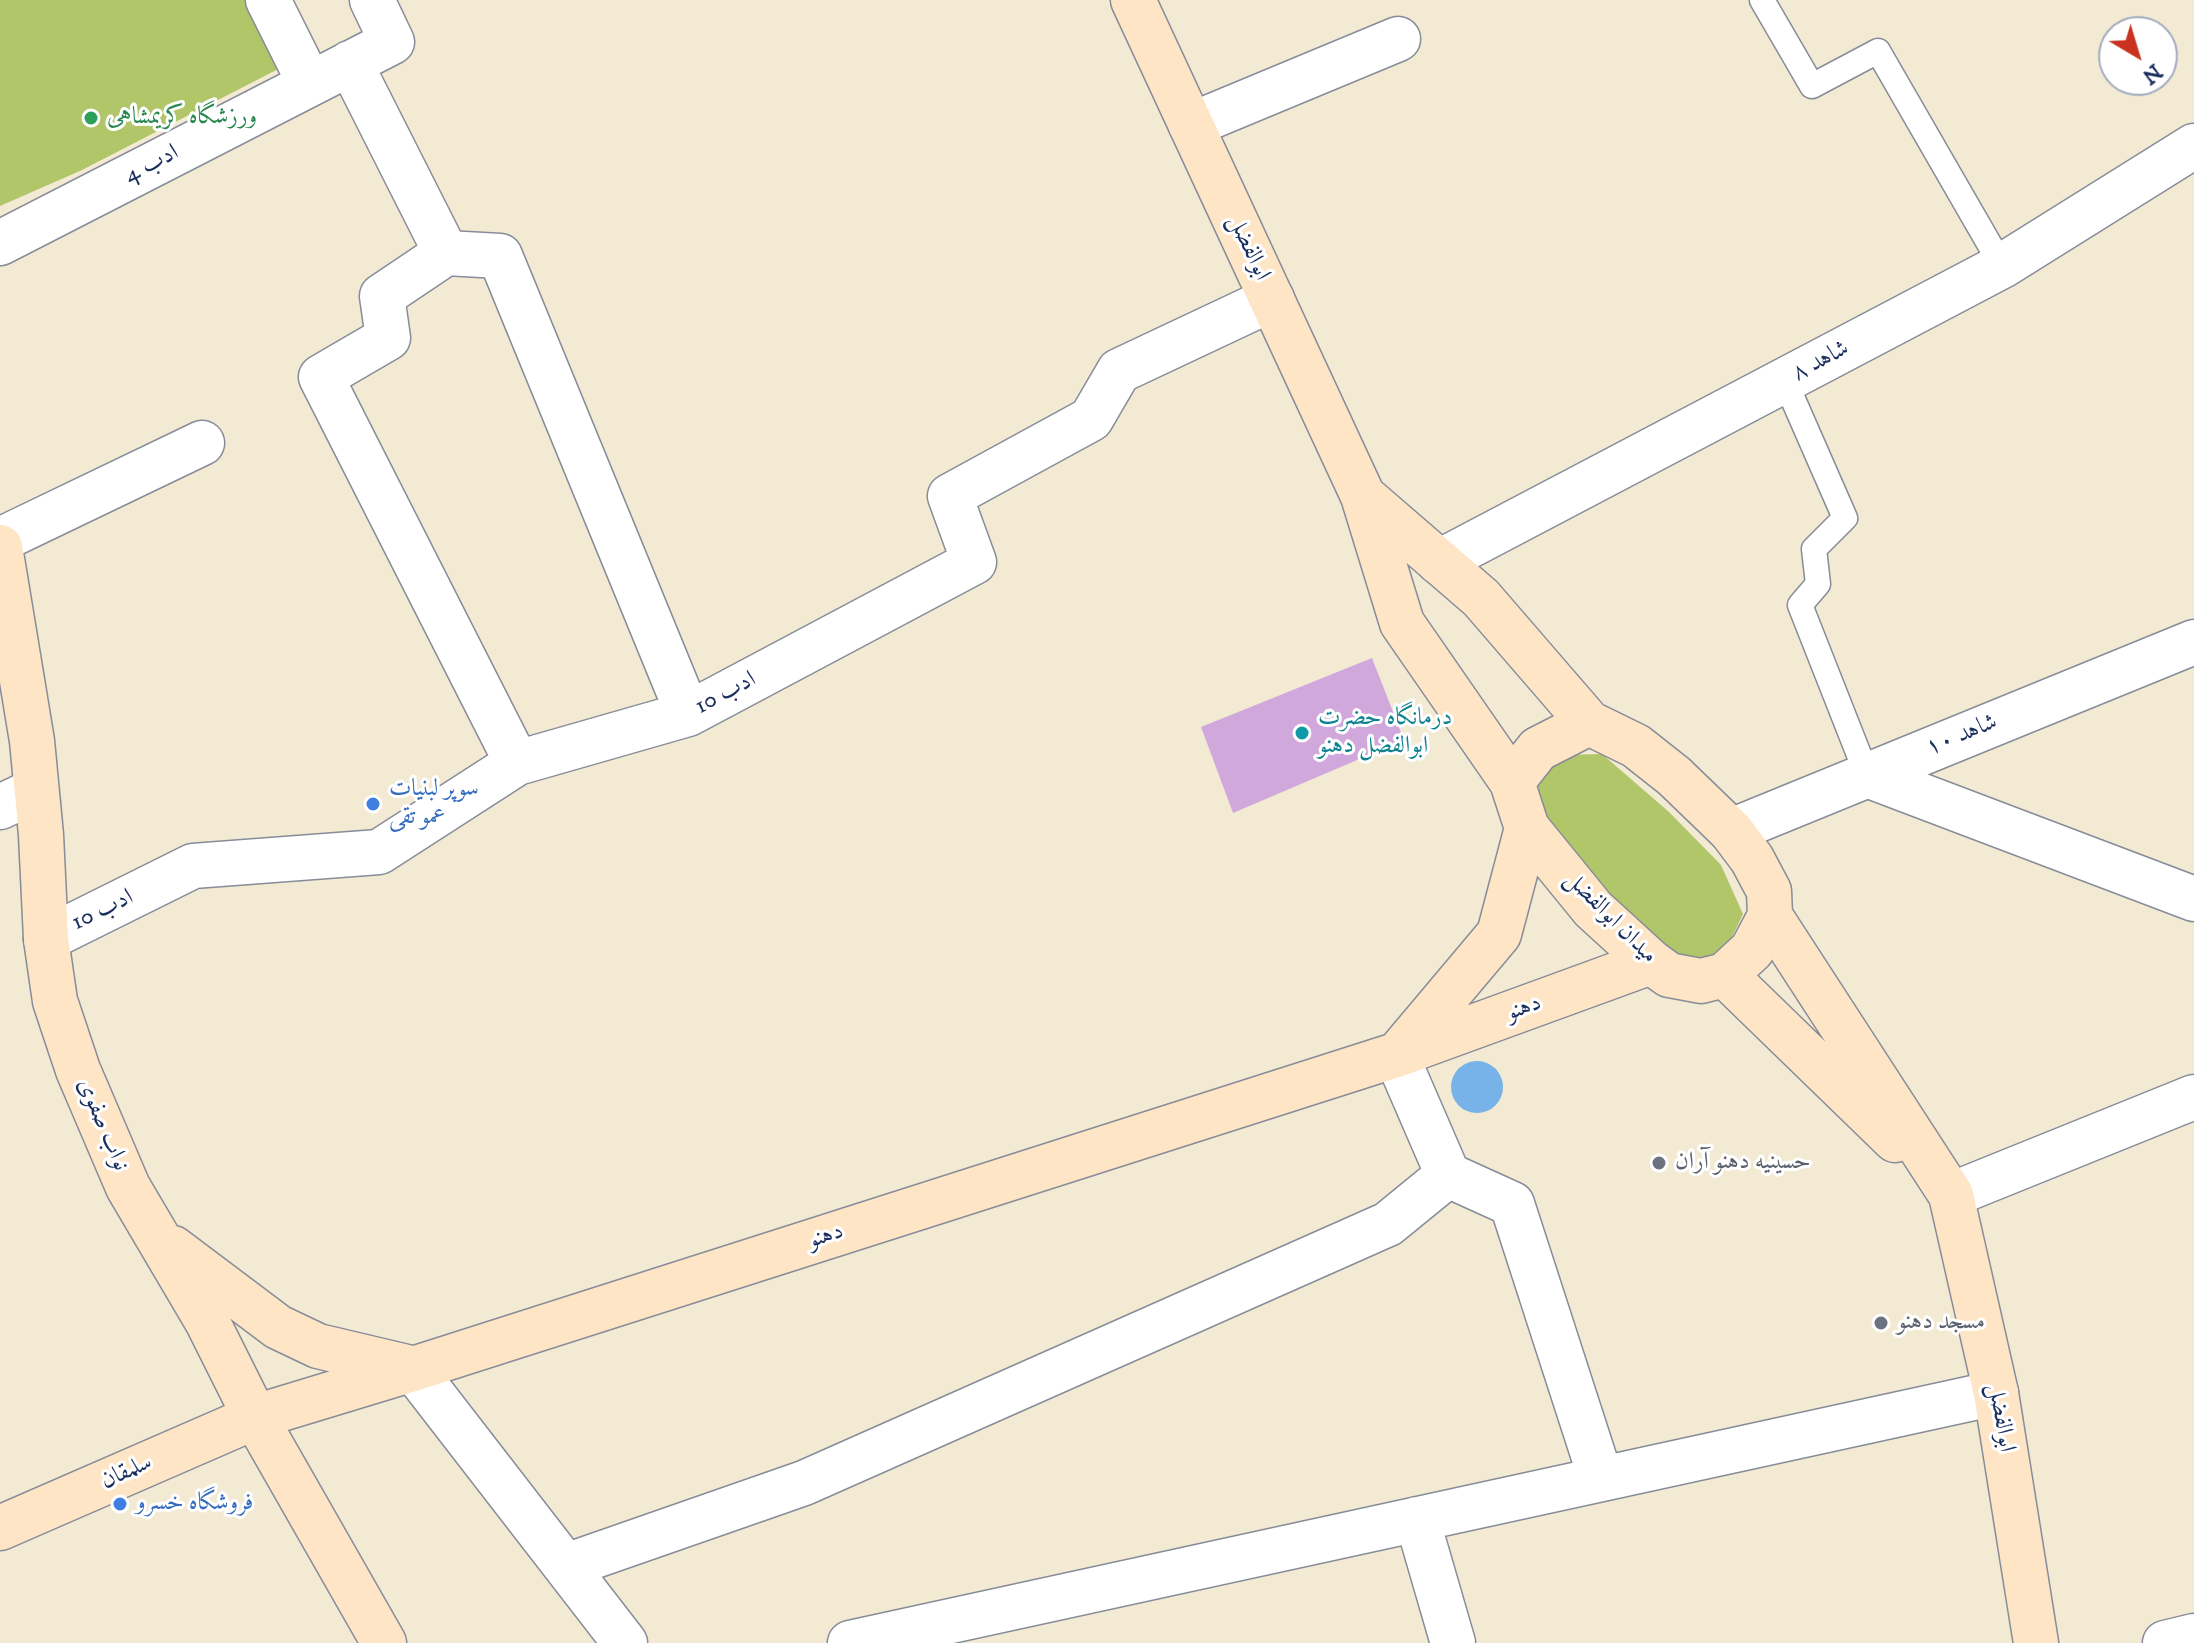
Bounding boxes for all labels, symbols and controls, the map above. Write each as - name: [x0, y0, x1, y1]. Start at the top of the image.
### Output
- north arrow: [2098, 16, 2178, 96]
- text: N: [2136, 58, 2167, 90]
- place label: ورزشگاه کریمشاهی: [107, 104, 257, 132]
- marker: ورزشگاه کریمشاهی: [82, 109, 100, 127]
- street label: ادب 4: [120, 139, 184, 191]
- street label: ابوالفضل: [1220, 211, 1276, 285]
- street label: شاهد ۸: [1788, 335, 1854, 389]
- street label: ادب 10: [691, 666, 761, 722]
- place label: درمانگاه حضرت ابوالفضل دهنو: [1318, 705, 1452, 761]
- street label: شاهد ۱۰: [1922, 709, 2002, 763]
- marker: درمانگاه حضرت ابوالفضل دهنو: [1293, 724, 1311, 742]
- place label: سوپر لبنیات عمو تقی: [389, 776, 479, 832]
- marker: سوپر لبنیات عمو تقی: [364, 795, 382, 813]
- street label: میدان ابوالفضل: [1557, 865, 1663, 971]
- street label: ادب 10: [67, 884, 139, 938]
- street label: دهنو: [1502, 989, 1546, 1029]
- street label: نواب صفوی: [70, 1074, 134, 1176]
- place label: حسینیه دهنو آران: [1675, 1149, 1811, 1177]
- marker: حسینیه دهنو آران: [1650, 1154, 1668, 1172]
- street label: دهنو: [805, 1218, 847, 1256]
- place label: مسجد دهنو: [1897, 1309, 1985, 1337]
- marker: مسجد دهنو: [1872, 1314, 1890, 1332]
- street label: ابوالفضل: [1980, 1381, 2020, 1455]
- street label: سلمقان: [97, 1449, 157, 1497]
- place label: فروشگاه خسرو: [136, 1490, 253, 1518]
- marker: فروشگاه خسرو: [111, 1495, 129, 1513]

